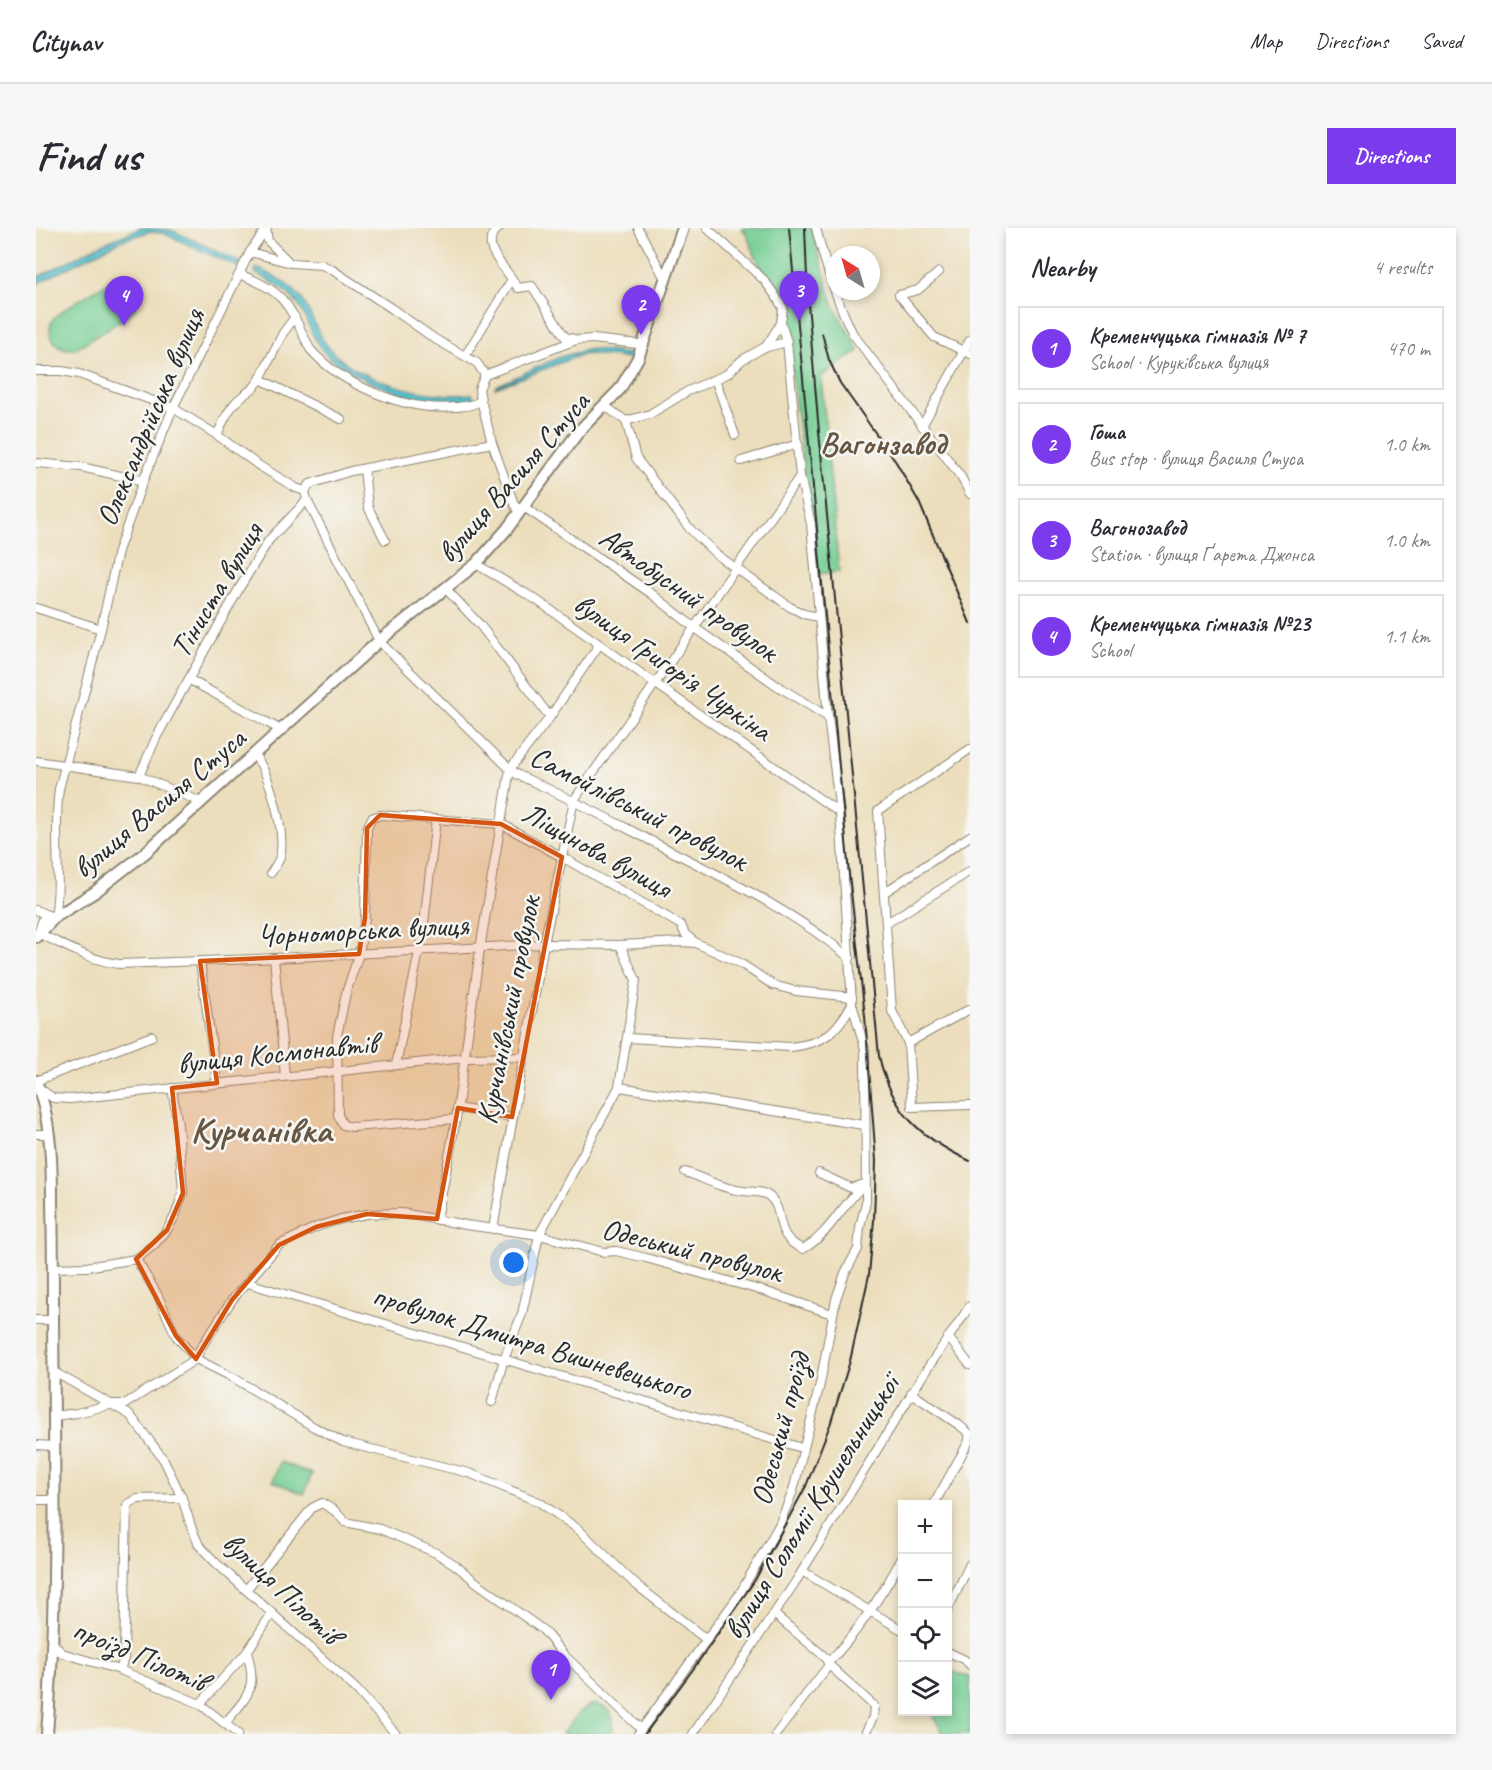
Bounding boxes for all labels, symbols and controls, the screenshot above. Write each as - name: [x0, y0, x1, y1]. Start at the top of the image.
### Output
- text: Citynav: [30, 24, 101, 59]
- text: Map: [1250, 28, 1282, 54]
- text: Directions: [1315, 28, 1388, 54]
- text: Saved: [1421, 28, 1462, 54]
- button: Directions: [1327, 128, 1456, 184]
- text: Find us: [36, 130, 141, 183]
- north arrow: [826, 246, 880, 300]
- text: Nearby: [1030, 251, 1095, 284]
- text: 4 results: [1373, 255, 1432, 280]
- pin: 3: [780, 272, 819, 321]
- pin: 4: [104, 276, 143, 326]
- pin: 2: [622, 285, 660, 335]
- street label: Олександрійська вулиця: [87, 302, 213, 531]
- text: Кременчуцька гімназія № 7: [1089, 322, 1306, 350]
- text: 1: [1047, 336, 1056, 361]
- text: 470 m: [1387, 336, 1430, 361]
- text: School · Куруківська вулиця: [1089, 350, 1268, 375]
- street label: вулиця Василя Стуса: [428, 382, 599, 570]
- text: Гоша: [1089, 418, 1125, 446]
- district label: Вагонзавод: [820, 423, 948, 464]
- text: 2: [1047, 432, 1056, 457]
- text: 1.0 km: [1384, 432, 1430, 457]
- text: Bus stop · вулиця Василя Стуса: [1089, 446, 1303, 471]
- street label: Тіниста вулиця: [161, 514, 272, 664]
- text: Вагонозавод: [1089, 514, 1186, 542]
- street label: Автобусний провулок: [592, 518, 788, 671]
- text: 3: [1047, 528, 1056, 553]
- text: 1.0 km: [1384, 528, 1430, 553]
- text: Station · вулиця Ґарета Джонса: [1089, 542, 1314, 567]
- street label: вулиця Григорія Чуркіна: [567, 585, 781, 751]
- text: Кременчуцька гімназія №23: [1089, 610, 1310, 638]
- text: 4: [1047, 624, 1056, 649]
- text: 1.1 km: [1384, 624, 1430, 649]
- text: School: [1089, 638, 1132, 663]
- street label: вулиця Василя Стуса: [65, 718, 255, 886]
- street label: Самойлівський провулок: [524, 737, 756, 880]
- street label: Ліщинова вулиця: [516, 793, 681, 908]
- street label: Курчанівський провулок: [467, 891, 549, 1127]
- street label: Чорноморська вулиця: [256, 905, 471, 955]
- street label: вулиця Космонавтів: [175, 1023, 386, 1082]
- district label: Курчанівка: [191, 1107, 334, 1153]
- street label: Одеський провулок: [598, 1209, 788, 1291]
- your location: [499, 1248, 528, 1277]
- street label: провулок Дмитра Вишневецького: [368, 1275, 697, 1409]
- street label: Одеський проїзд: [741, 1346, 819, 1509]
- street label: вулиця Соломії Крушельницької: [714, 1363, 911, 1646]
- map controls: [898, 1500, 952, 1716]
- button: +: [898, 1500, 952, 1554]
- street label: вулиця Пілотів: [215, 1523, 354, 1657]
- button: −: [898, 1554, 952, 1608]
- button: locate: [898, 1608, 952, 1662]
- street label: проїзд Пілотів: [67, 1610, 219, 1703]
- pin: 1: [532, 1650, 570, 1700]
- button: layers: [898, 1662, 952, 1716]

